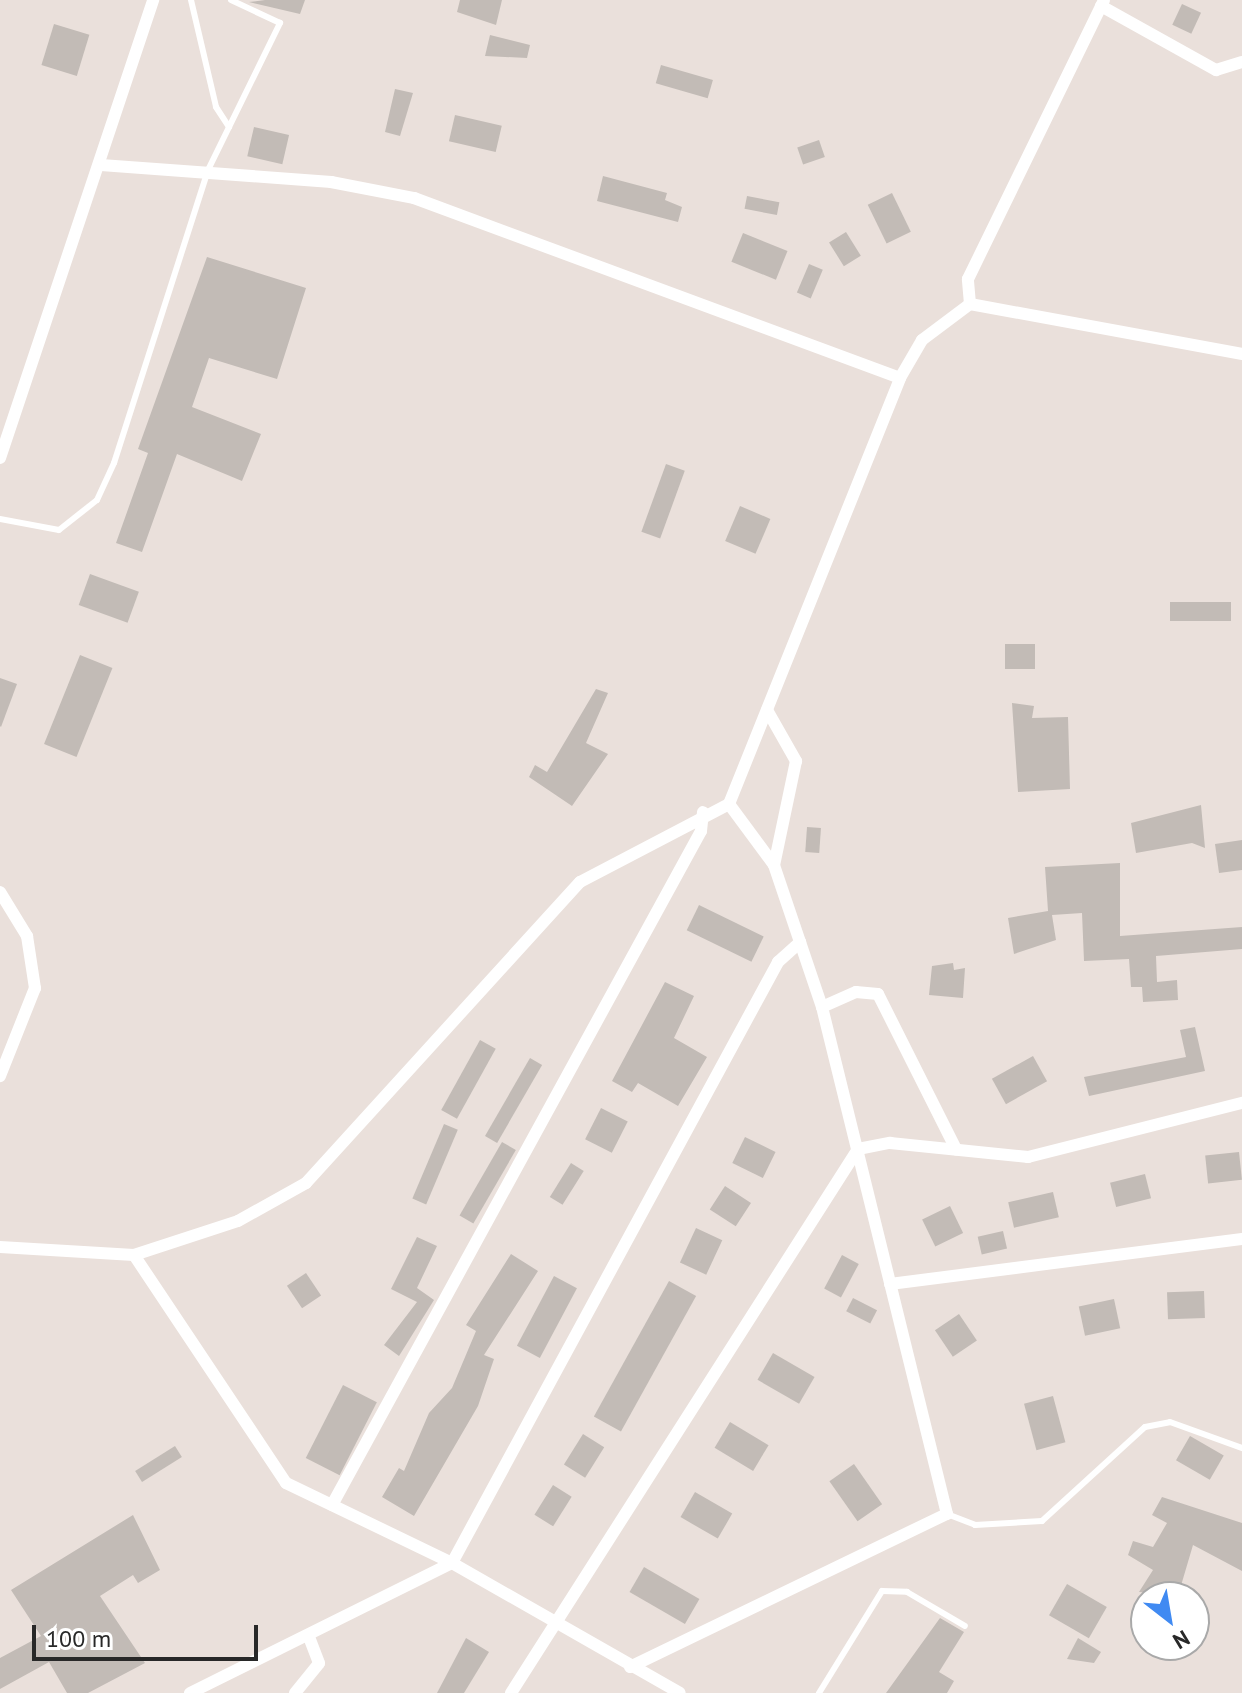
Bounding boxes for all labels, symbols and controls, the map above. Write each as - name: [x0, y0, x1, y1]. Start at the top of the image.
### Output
- north arrow: [1130, 1581, 1210, 1661]
- scale bar: [36, 1609, 262, 1659]
- text: 100 m: [46, 1623, 111, 1654]
- text: N: [1168, 1624, 1195, 1656]

